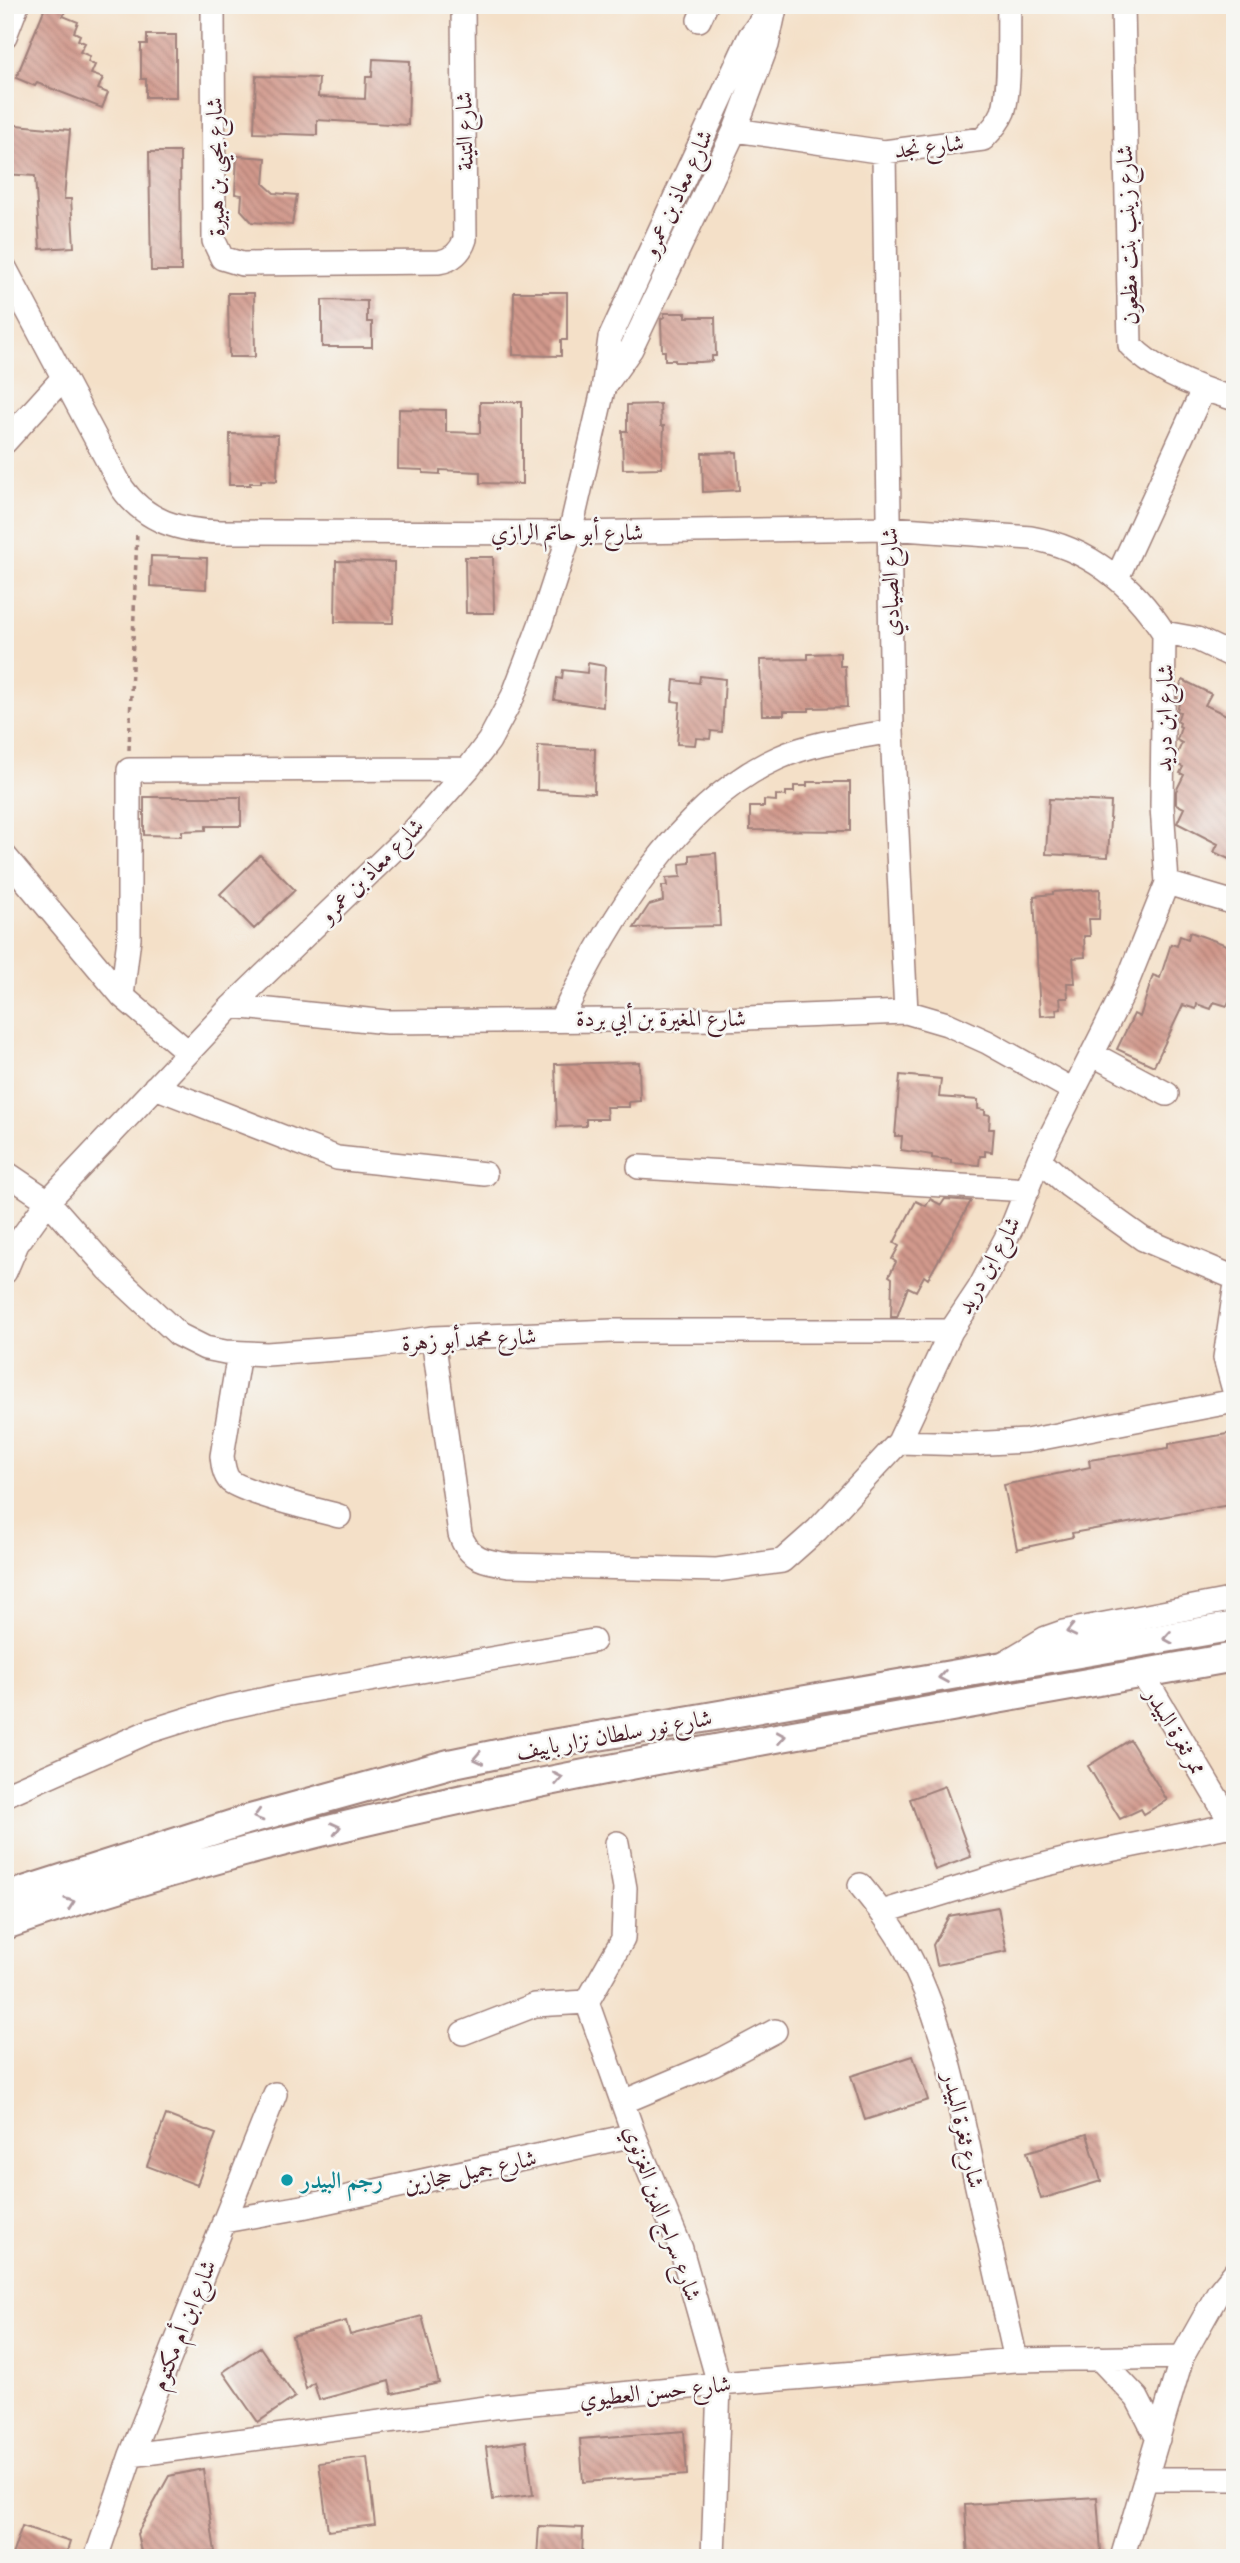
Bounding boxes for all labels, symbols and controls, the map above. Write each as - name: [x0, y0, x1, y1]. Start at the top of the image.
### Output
- street label: شارع التينة: [448, 91, 485, 171]
- street label: شارع يحيى بن هبيرة: [199, 97, 236, 237]
- street label: شارع معاذ بن عمرو: [634, 124, 724, 265]
- street label: شارع نجد: [892, 127, 966, 170]
- street label: شارع زينب بنت مظعون: [1109, 144, 1150, 326]
- street label: شارع أبو حاتم الرازي: [491, 516, 643, 552]
- street label: شارع الصيادي: [874, 527, 911, 637]
- street label: شارع ابن دريد: [1148, 664, 1185, 772]
- street label: شارع معاذ بن عمرو: [310, 811, 434, 934]
- street label: شارع المغيرة بن أبي بردة: [576, 1002, 746, 1038]
- street label: شارع ابن دريد: [949, 1211, 1032, 1322]
- street label: شارع محمد أبو زهرة: [401, 1319, 537, 1363]
- one-way arrow: [1066, 1622, 1078, 1637]
- one-way arrow: [1162, 1629, 1174, 1644]
- one-way arrow: [938, 1669, 949, 1684]
- street label: ممر ثغرة البيدر: [1137, 1680, 1214, 1780]
- street label: شارع نور سلطان نزار باييف: [514, 1702, 715, 1771]
- one-way arrow: [775, 1730, 787, 1745]
- one-way arrow: [472, 1750, 484, 1765]
- one-way arrow: [552, 1771, 564, 1786]
- one-way arrow: [252, 1808, 264, 1823]
- one-way arrow: [330, 1822, 342, 1836]
- one-way arrow: [63, 1897, 75, 1911]
- street label: شارع ثغرة البيدر: [931, 2067, 992, 2192]
- street label: شارع سراج الدين الغزنوي: [612, 2121, 709, 2307]
- street label: شارع جميل حجازين: [401, 2142, 540, 2205]
- place label: رجم البيدر: [298, 2165, 383, 2201]
- marker: رجم البيدر: [279, 2172, 295, 2188]
- street label: شارع ابن أم مكتوم: [142, 2255, 227, 2397]
- street label: شارع حسن العطيوي: [578, 2368, 733, 2419]

